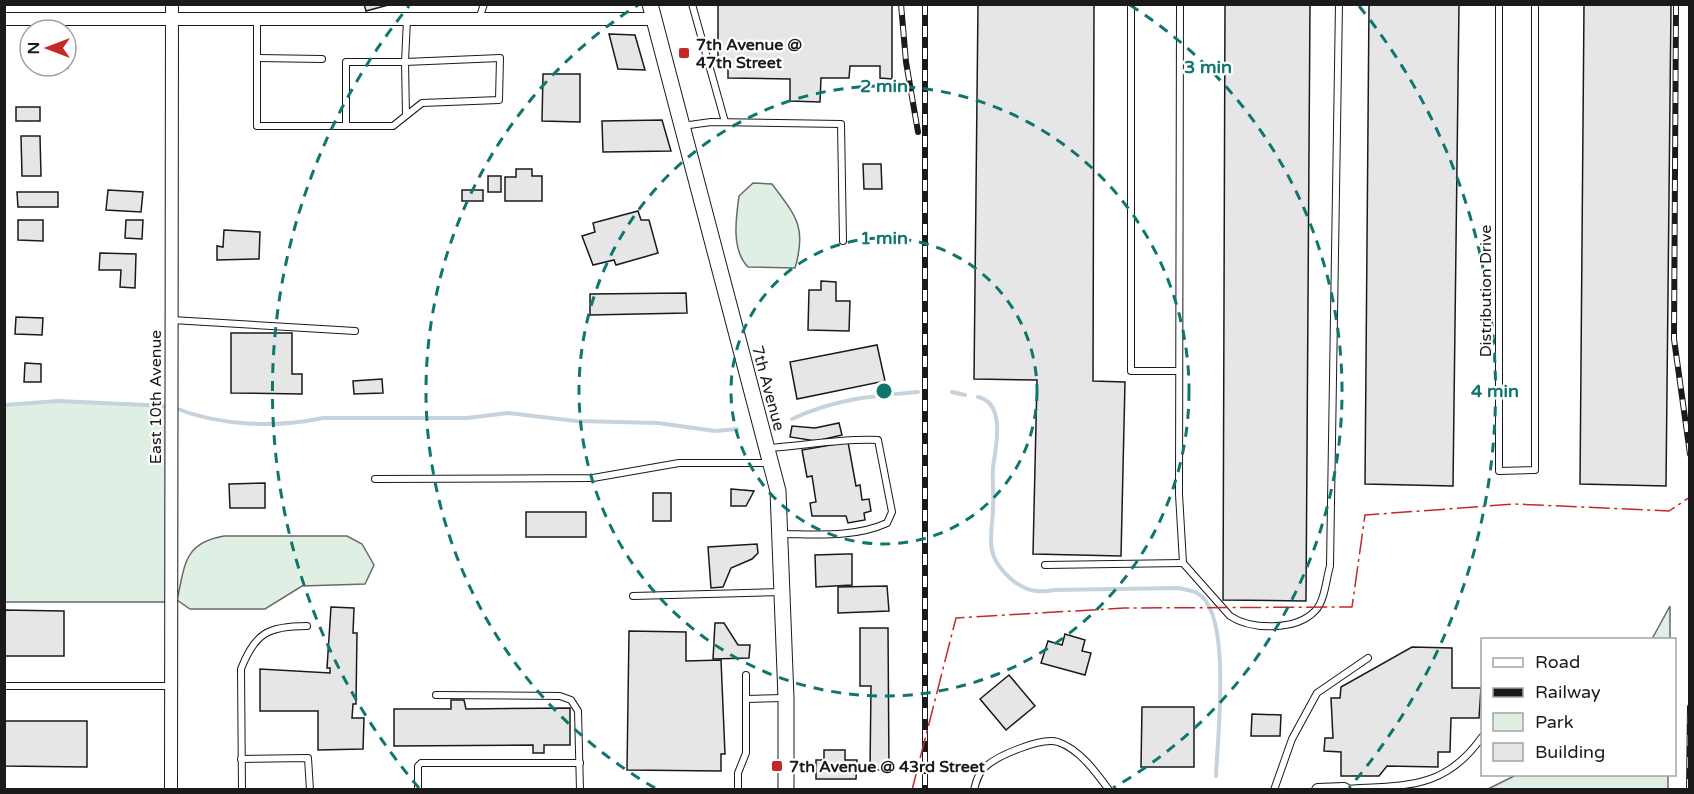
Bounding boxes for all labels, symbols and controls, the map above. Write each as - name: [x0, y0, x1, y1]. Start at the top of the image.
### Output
- north arrow: [18, 18, 78, 78]
- place label: 7th Avenue @ 47th Street: [696, 35, 802, 73]
- text: N: [24, 42, 44, 54]
- marker: 7th Avenue @ 47th Street: [677, 46, 691, 60]
- text: 3 min: [1184, 56, 1232, 78]
- text: 2 min: [860, 75, 908, 97]
- street label: Distribution Drive: [1476, 225, 1496, 357]
- text: 1 min: [860, 227, 908, 249]
- street label: East 10th Avenue: [146, 330, 166, 464]
- street label: 7th Avenue: [747, 343, 789, 433]
- text: 4 min: [1471, 380, 1519, 402]
- centre of rings: [874, 381, 894, 401]
- legend: [1481, 638, 1676, 776]
- text: Road: [1535, 651, 1580, 673]
- text: Railway: [1535, 681, 1601, 703]
- text: Park: [1535, 711, 1574, 733]
- text: Building: [1535, 741, 1605, 763]
- place label: 7th Avenue @ 43rd Street: [789, 757, 986, 777]
- marker: 7th Avenue @ 43rd Street: [770, 759, 784, 773]

